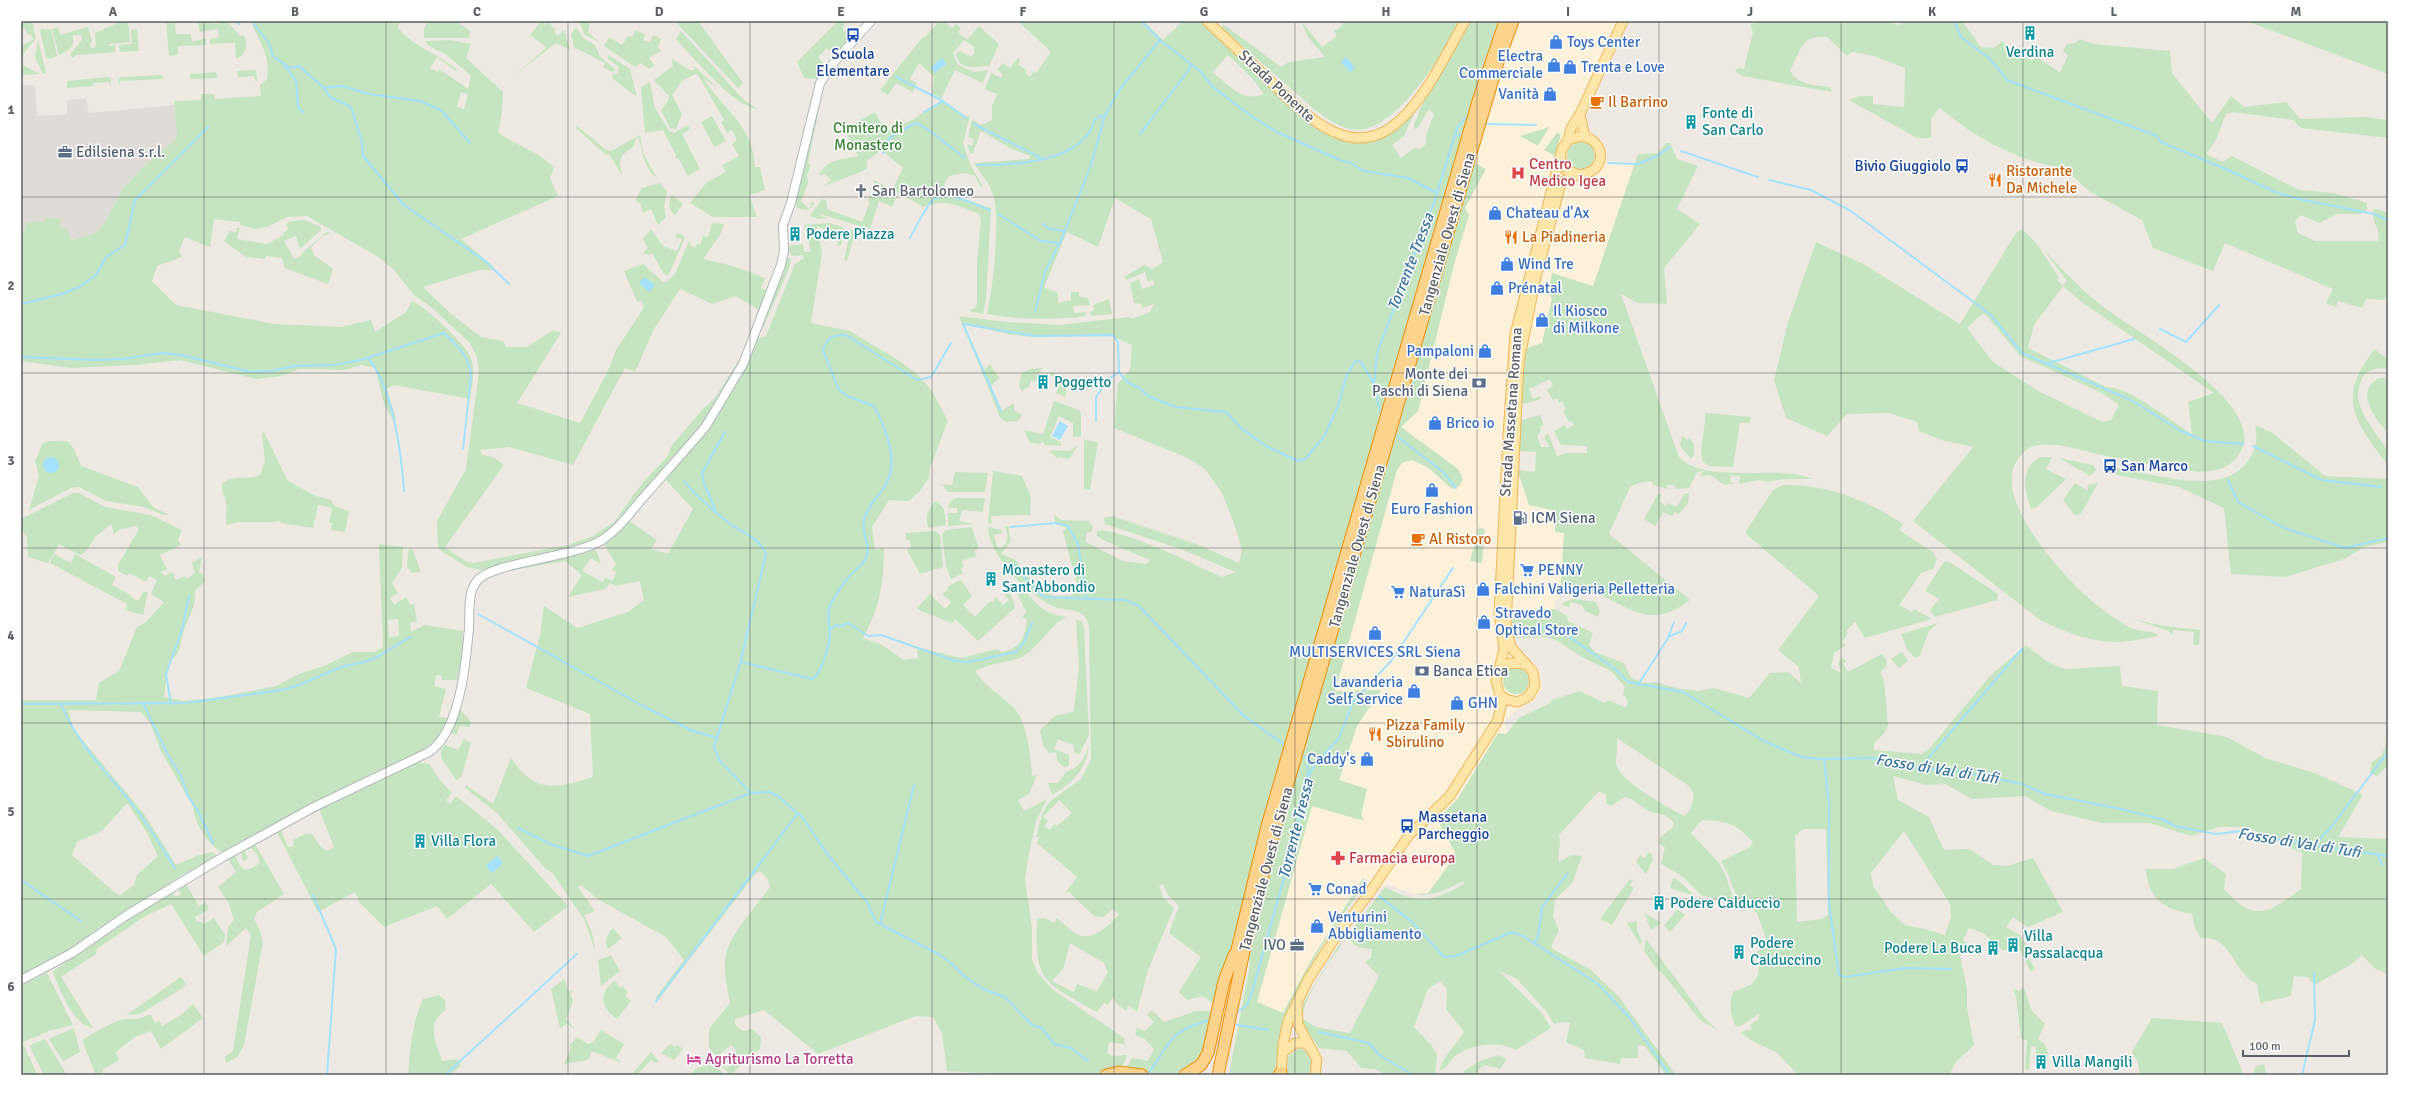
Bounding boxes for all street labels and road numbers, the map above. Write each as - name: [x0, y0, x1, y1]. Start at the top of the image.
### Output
- street label: Strada Ponente: [1235, 46, 1319, 126]
- street label: Tangenziale Ovest di Siena: [1415, 150, 1479, 318]
- street label: Strada Massetana Romana: [1496, 327, 1526, 497]
- street label: Tangenziale Ovest di Siena: [1325, 462, 1389, 630]
- street label: Tangenziale Ovest di Siena: [1235, 785, 1297, 953]

